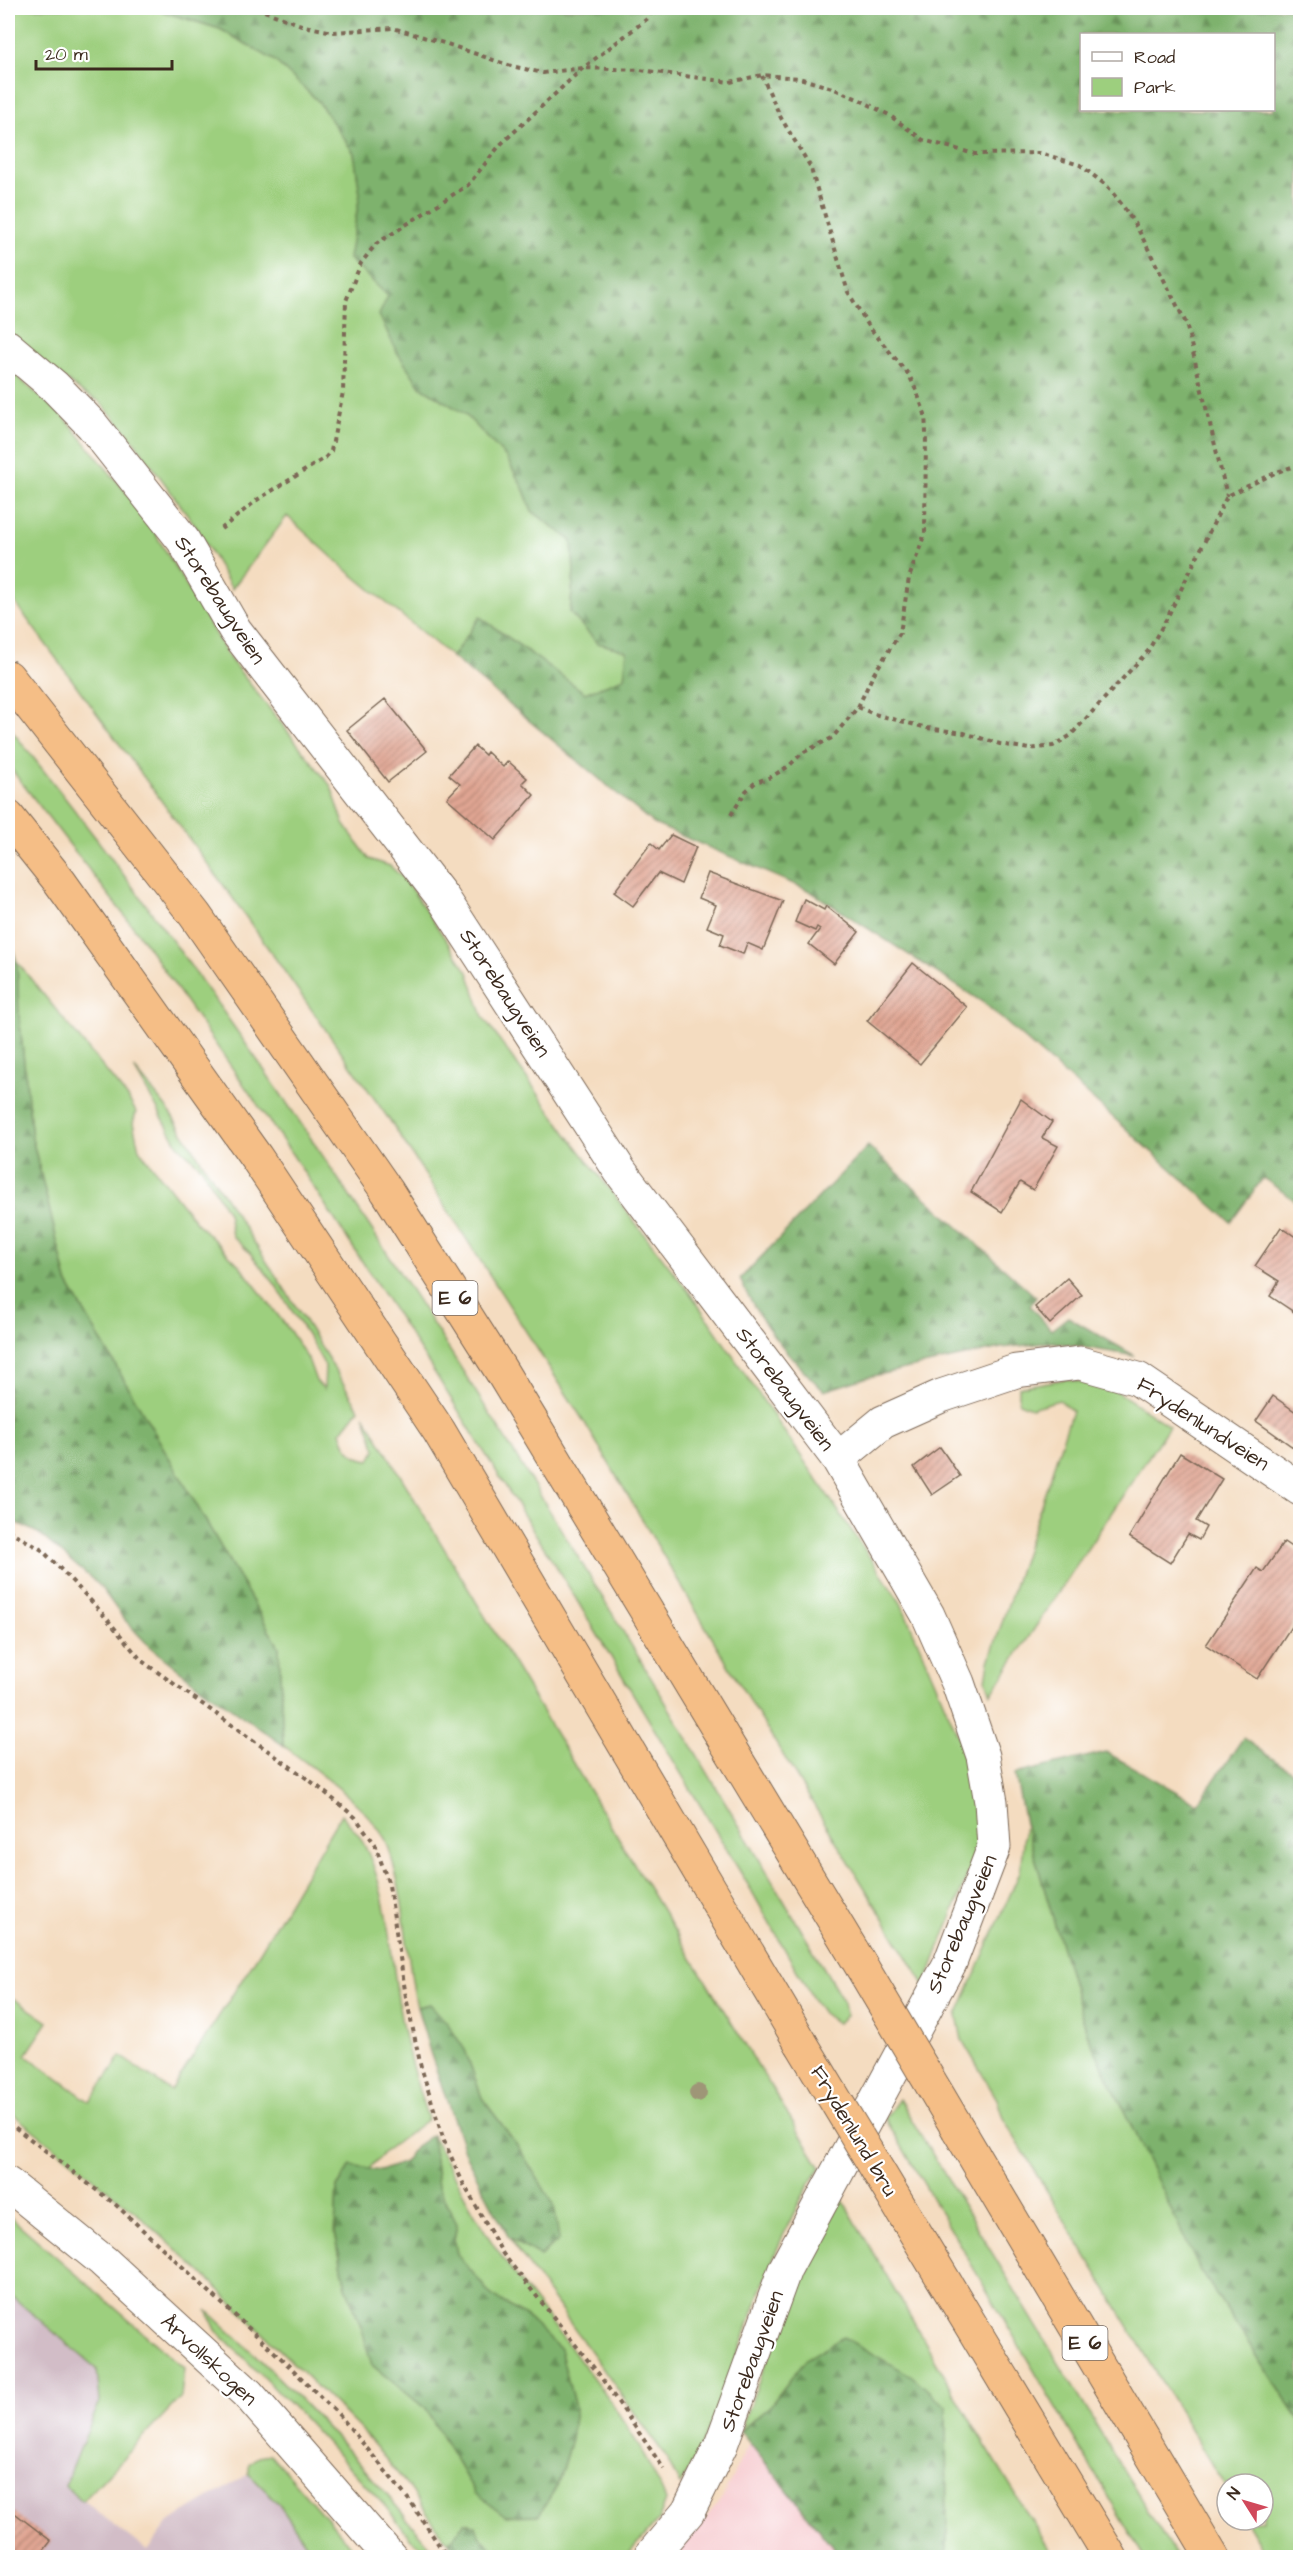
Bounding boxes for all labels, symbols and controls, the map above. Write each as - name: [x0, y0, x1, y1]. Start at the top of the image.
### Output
- scale bar: [36, 33, 172, 71]
- legend: [1080, 33, 1275, 111]
- text: 20 m: [45, 42, 88, 67]
- text: Road: [1134, 45, 1175, 70]
- text: Park: [1134, 75, 1176, 100]
- street label: Storebaugveien: [166, 530, 272, 671]
- street label: Storebaugveien: [451, 923, 557, 1064]
- road number: E 6: [432, 1281, 478, 1315]
- street label: Storebaugveien: [727, 1321, 841, 1458]
- street label: Frydenlundveien: [1130, 1370, 1275, 1479]
- street label: Storebaugveien: [920, 1850, 1006, 1999]
- street label: Frydenlund bru: [802, 2060, 905, 2203]
- street label: Storebaugveien: [713, 2286, 793, 2436]
- street label: Årvollskogen: [153, 2308, 264, 2414]
- road number: E 6: [1062, 2326, 1108, 2360]
- north arrow: [1215, 2472, 1275, 2532]
- text: N: [1222, 2483, 1246, 2504]

